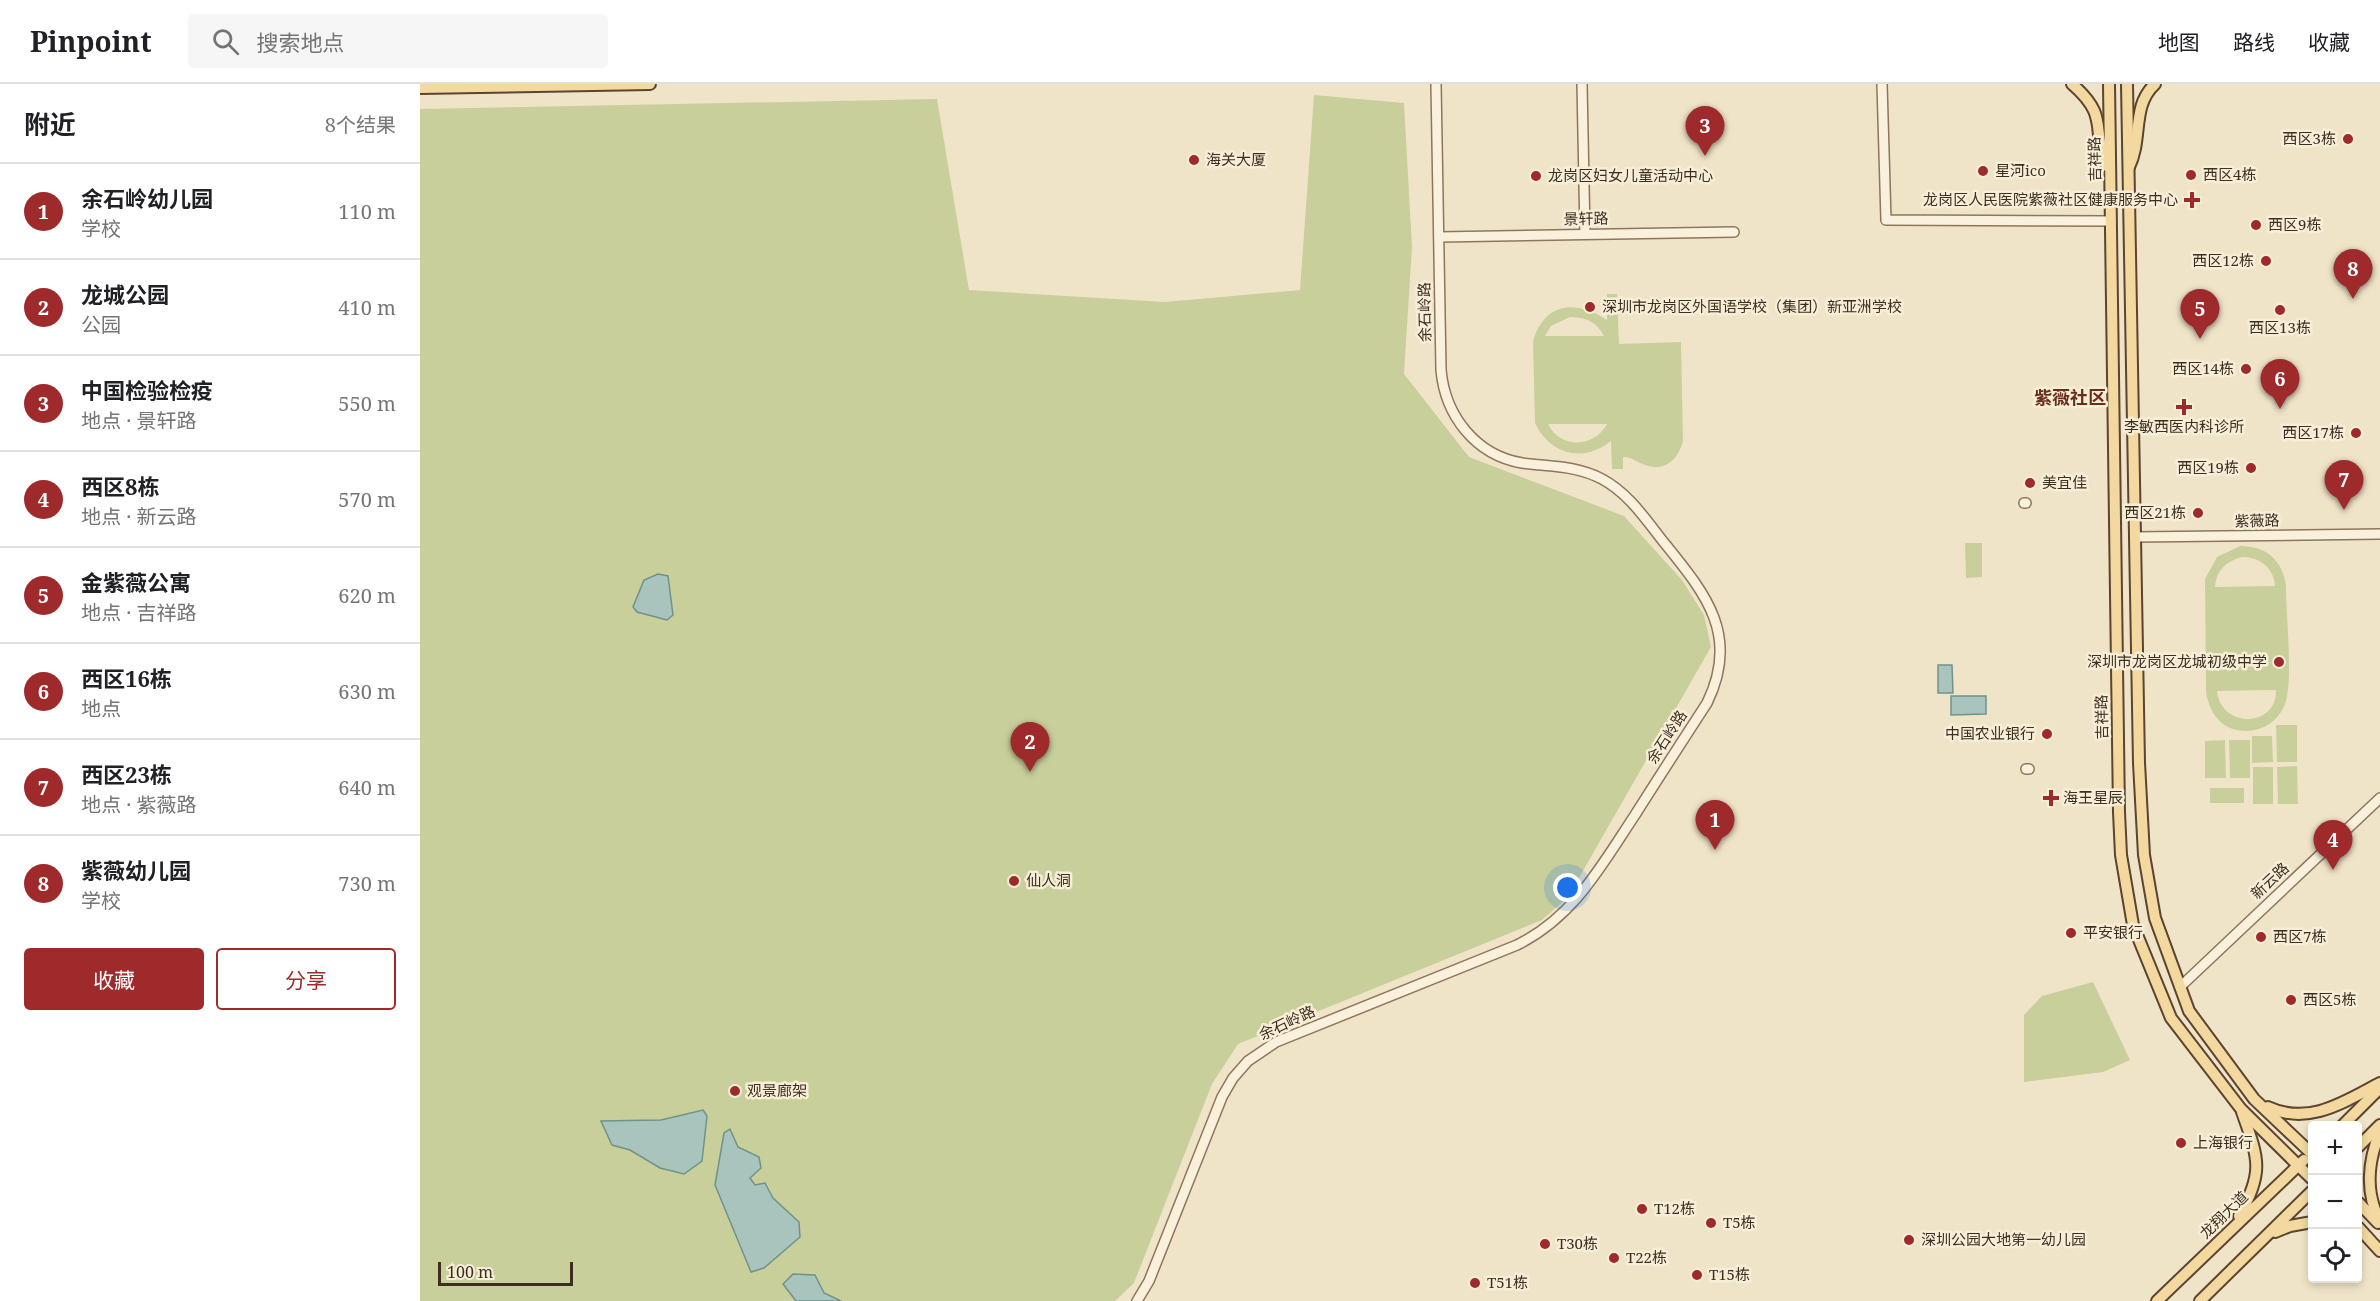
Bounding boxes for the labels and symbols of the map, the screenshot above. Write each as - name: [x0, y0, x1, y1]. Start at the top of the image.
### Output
- pin: 3: [1686, 106, 1724, 156]
- place label: 西区3栋: [2283, 128, 2336, 148]
- marker: 西区3栋: [2341, 132, 2355, 146]
- street label: 吉祥路: [2084, 136, 2104, 182]
- place label: 海关大厦: [1206, 149, 1266, 169]
- marker: 海关大厦: [1187, 153, 1201, 167]
- place label: 星河ico: [1995, 160, 2046, 180]
- marker: 星河ico: [1976, 164, 1990, 178]
- place label: 西区4栋: [2203, 164, 2256, 184]
- place label: 龙岗区妇女儿童活动中心: [1548, 165, 1713, 185]
- marker: 西区4栋: [2184, 168, 2198, 182]
- marker: 龙岗区妇女儿童活动中心: [1529, 169, 1543, 183]
- place label: 龙岗区人民医院紫薇社区健康服务中心: [1923, 189, 2178, 209]
- marker: 龙岗区人民医院紫薇社区健康服务中心: [2183, 191, 2201, 209]
- street label: 景轩路: [1563, 208, 1609, 228]
- place label: 西区9栋: [2268, 214, 2321, 234]
- marker: 西区9栋: [2249, 218, 2263, 232]
- place label: 西区12栋: [2192, 250, 2254, 270]
- pin: 8: [2334, 250, 2372, 299]
- marker: 西区12栋: [2259, 254, 2273, 268]
- street label: 余石岭路: [1413, 282, 1435, 342]
- pin: 5: [2180, 290, 2220, 339]
- place label: 深圳市龙岗区外国语学校（集团）新亚洲学校: [1602, 296, 1902, 316]
- marker: 深圳市龙岗区外国语学校（集团）新亚洲学校: [1583, 300, 1597, 314]
- marker: 西区13栋: [2273, 303, 2287, 317]
- place label: 西区13栋: [2249, 317, 2311, 337]
- place label: 西区14栋: [2172, 358, 2234, 378]
- pin: 6: [2260, 360, 2300, 409]
- marker: 西区14栋: [2239, 362, 2253, 376]
- district label: 紫薇社区: [2034, 385, 2106, 409]
- marker: 李敏西医内科诊所: [2175, 398, 2193, 416]
- place label: 李敏西医内科诊所: [2124, 416, 2244, 436]
- place label: 西区17栋: [2282, 422, 2344, 442]
- marker: 西区17栋: [2349, 426, 2363, 440]
- place label: 西区19栋: [2177, 457, 2239, 477]
- pin: 7: [2324, 460, 2364, 510]
- marker: 西区19栋: [2244, 461, 2258, 475]
- place label: 美宜佳: [2042, 472, 2087, 492]
- marker: 美宜佳: [2023, 476, 2037, 490]
- place label: 西区21栋: [2124, 502, 2186, 522]
- marker: 西区21栋: [2191, 506, 2205, 520]
- street label: 紫薇路: [2234, 510, 2280, 530]
- place label: 深圳市龙岗区龙城初级中学: [2087, 651, 2267, 671]
- marker: 深圳市龙岗区龙城初级中学: [2272, 655, 2286, 669]
- street label: 吉祥路: [2091, 694, 2111, 740]
- street label: 余石岭路: [1641, 706, 1691, 767]
- pin: 2: [1010, 722, 1050, 772]
- place label: 中国农业银行: [1945, 723, 2035, 743]
- marker: 中国农业银行: [2040, 727, 2054, 741]
- place label: 海王星辰: [2063, 787, 2123, 807]
- marker: 海王星辰: [2044, 791, 2058, 805]
- pin: 1: [1696, 800, 1734, 850]
- pin: 4: [2314, 820, 2352, 870]
- street label: 新云路: [2246, 858, 2293, 903]
- place label: 仙人洞: [1026, 870, 1071, 890]
- your location: [1553, 873, 1582, 902]
- marker: 仙人洞: [1007, 874, 1021, 888]
- place label: 平安银行: [2083, 922, 2143, 942]
- marker: 平安银行: [2064, 926, 2078, 940]
- place label: 西区7栋: [2273, 926, 2326, 946]
- marker: 西区7栋: [2254, 930, 2268, 944]
- place label: 西区5栋: [2303, 989, 2356, 1009]
- marker: 西区5栋: [2284, 993, 2298, 1007]
- street label: 余石岭路: [1255, 1000, 1318, 1044]
- place label: 观景廊架: [747, 1080, 807, 1100]
- marker: 观景廊架: [728, 1084, 742, 1098]
- place label: 上海银行: [2193, 1132, 2253, 1152]
- marker: 上海银行: [2174, 1136, 2188, 1150]
- street label: 龙翔大道: [2195, 1186, 2252, 1242]
- place label: T12栋: [1654, 1198, 1695, 1218]
- marker: T12栋: [1635, 1202, 1649, 1216]
- place label: T5栋: [1723, 1212, 1756, 1232]
- marker: T5栋: [1704, 1216, 1718, 1230]
- place label: 深圳公园大地第一幼儿园: [1921, 1229, 2086, 1249]
- place label: T30栋: [1557, 1233, 1598, 1253]
- marker: 深圳公园大地第一幼儿园: [1902, 1233, 1916, 1247]
- marker: T30栋: [1538, 1237, 1552, 1251]
- place label: T22栋: [1626, 1247, 1667, 1267]
- marker: T22栋: [1607, 1251, 1621, 1265]
- scale bar: [438, 1259, 573, 1286]
- place label: T15栋: [1709, 1264, 1750, 1284]
- marker: T15栋: [1690, 1268, 1704, 1282]
- place label: T51栋: [1487, 1272, 1528, 1292]
- marker: T51栋: [1468, 1276, 1482, 1290]

